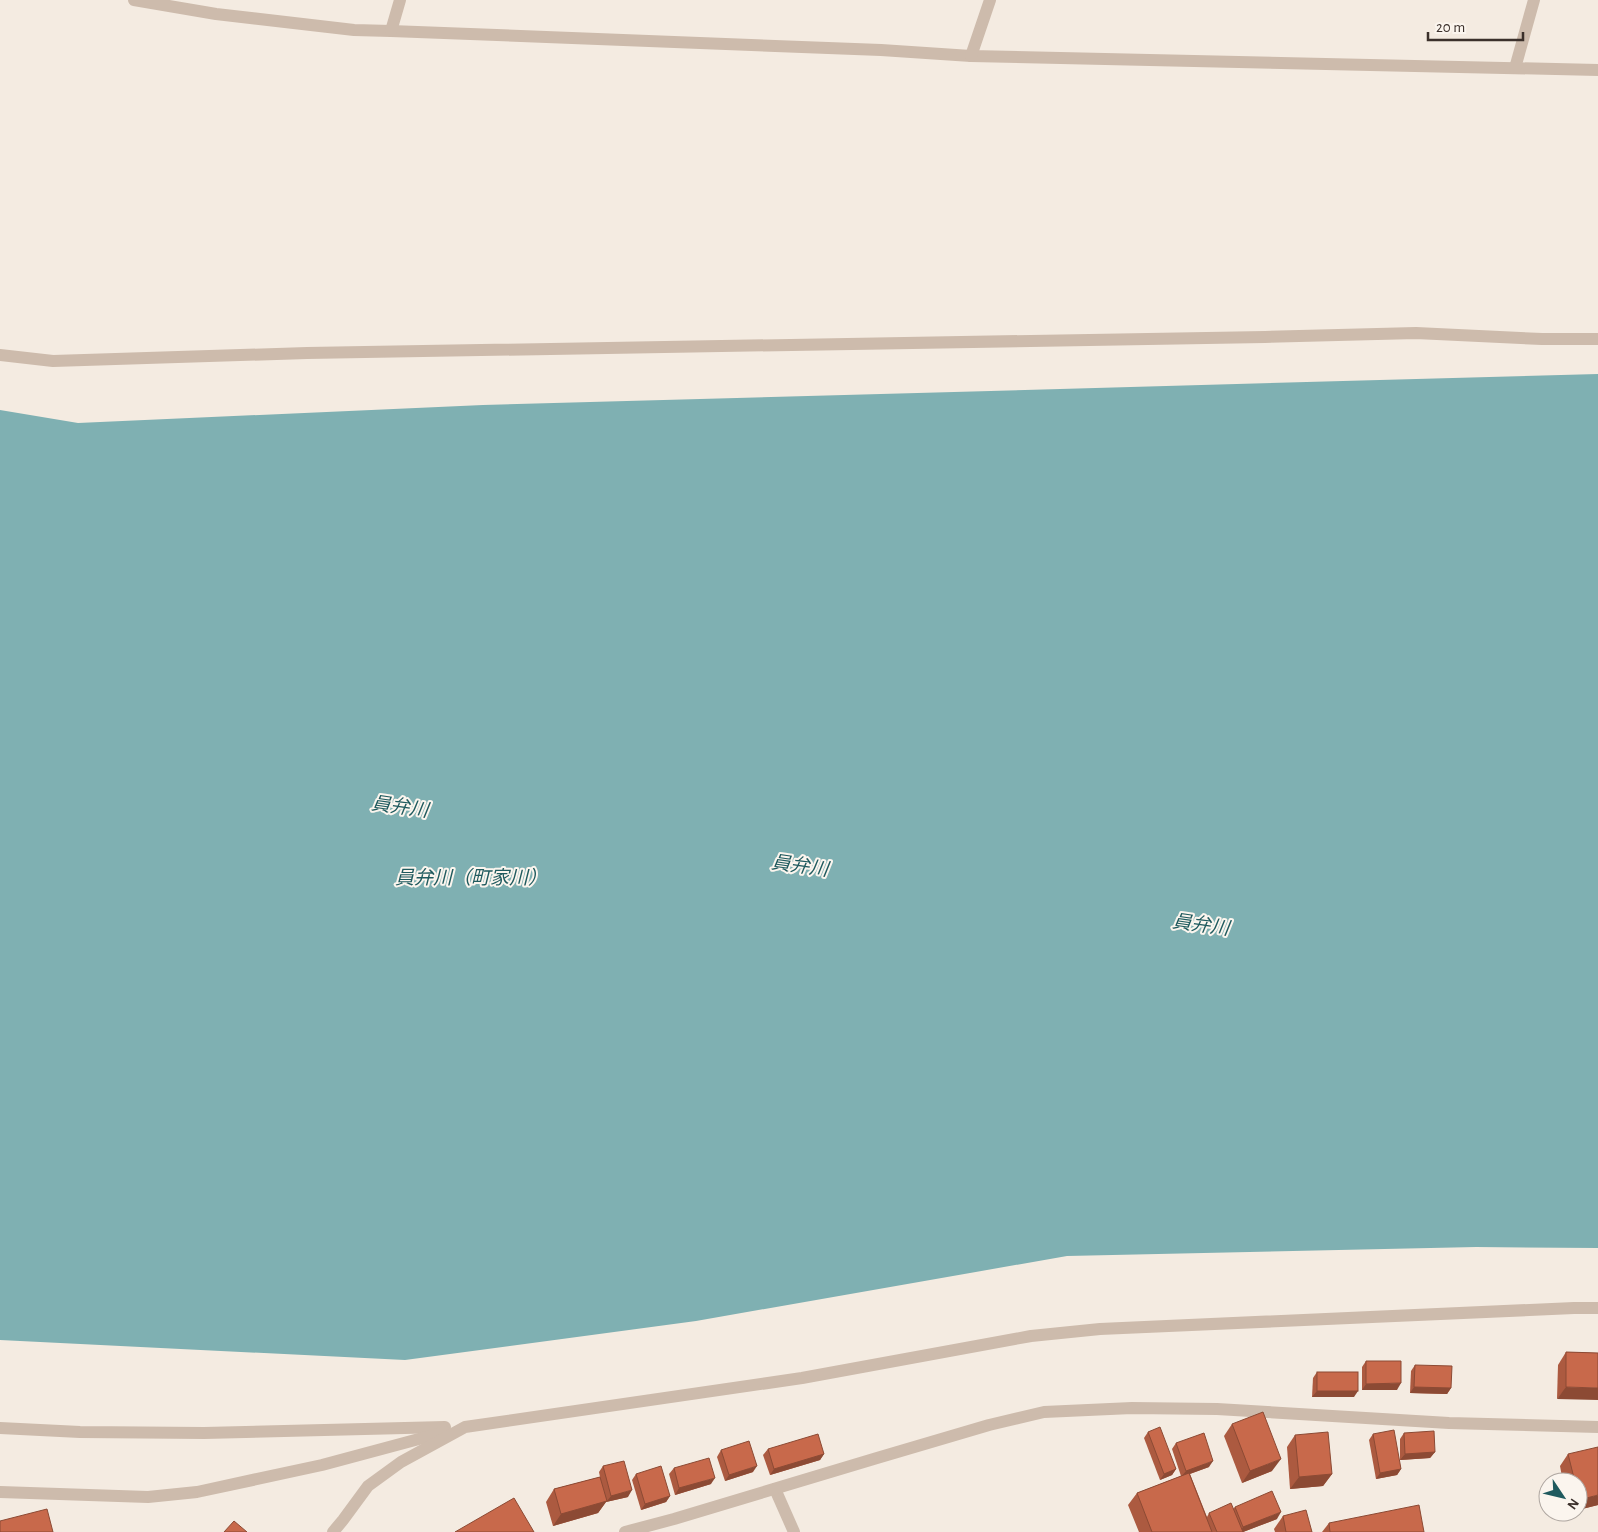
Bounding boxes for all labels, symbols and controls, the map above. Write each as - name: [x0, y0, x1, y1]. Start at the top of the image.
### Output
- scale bar: [1428, 10, 1523, 42]
- text: 20 m: [1436, 20, 1465, 35]
- water label: 員弁川: [370, 792, 432, 821]
- water label: 員弁川: [770, 851, 832, 880]
- water label: 員弁川（町家川）: [395, 867, 547, 888]
- water label: 員弁川: [1171, 910, 1233, 939]
- north arrow: [1538, 1472, 1588, 1522]
- text: N: [1564, 1496, 1581, 1512]

